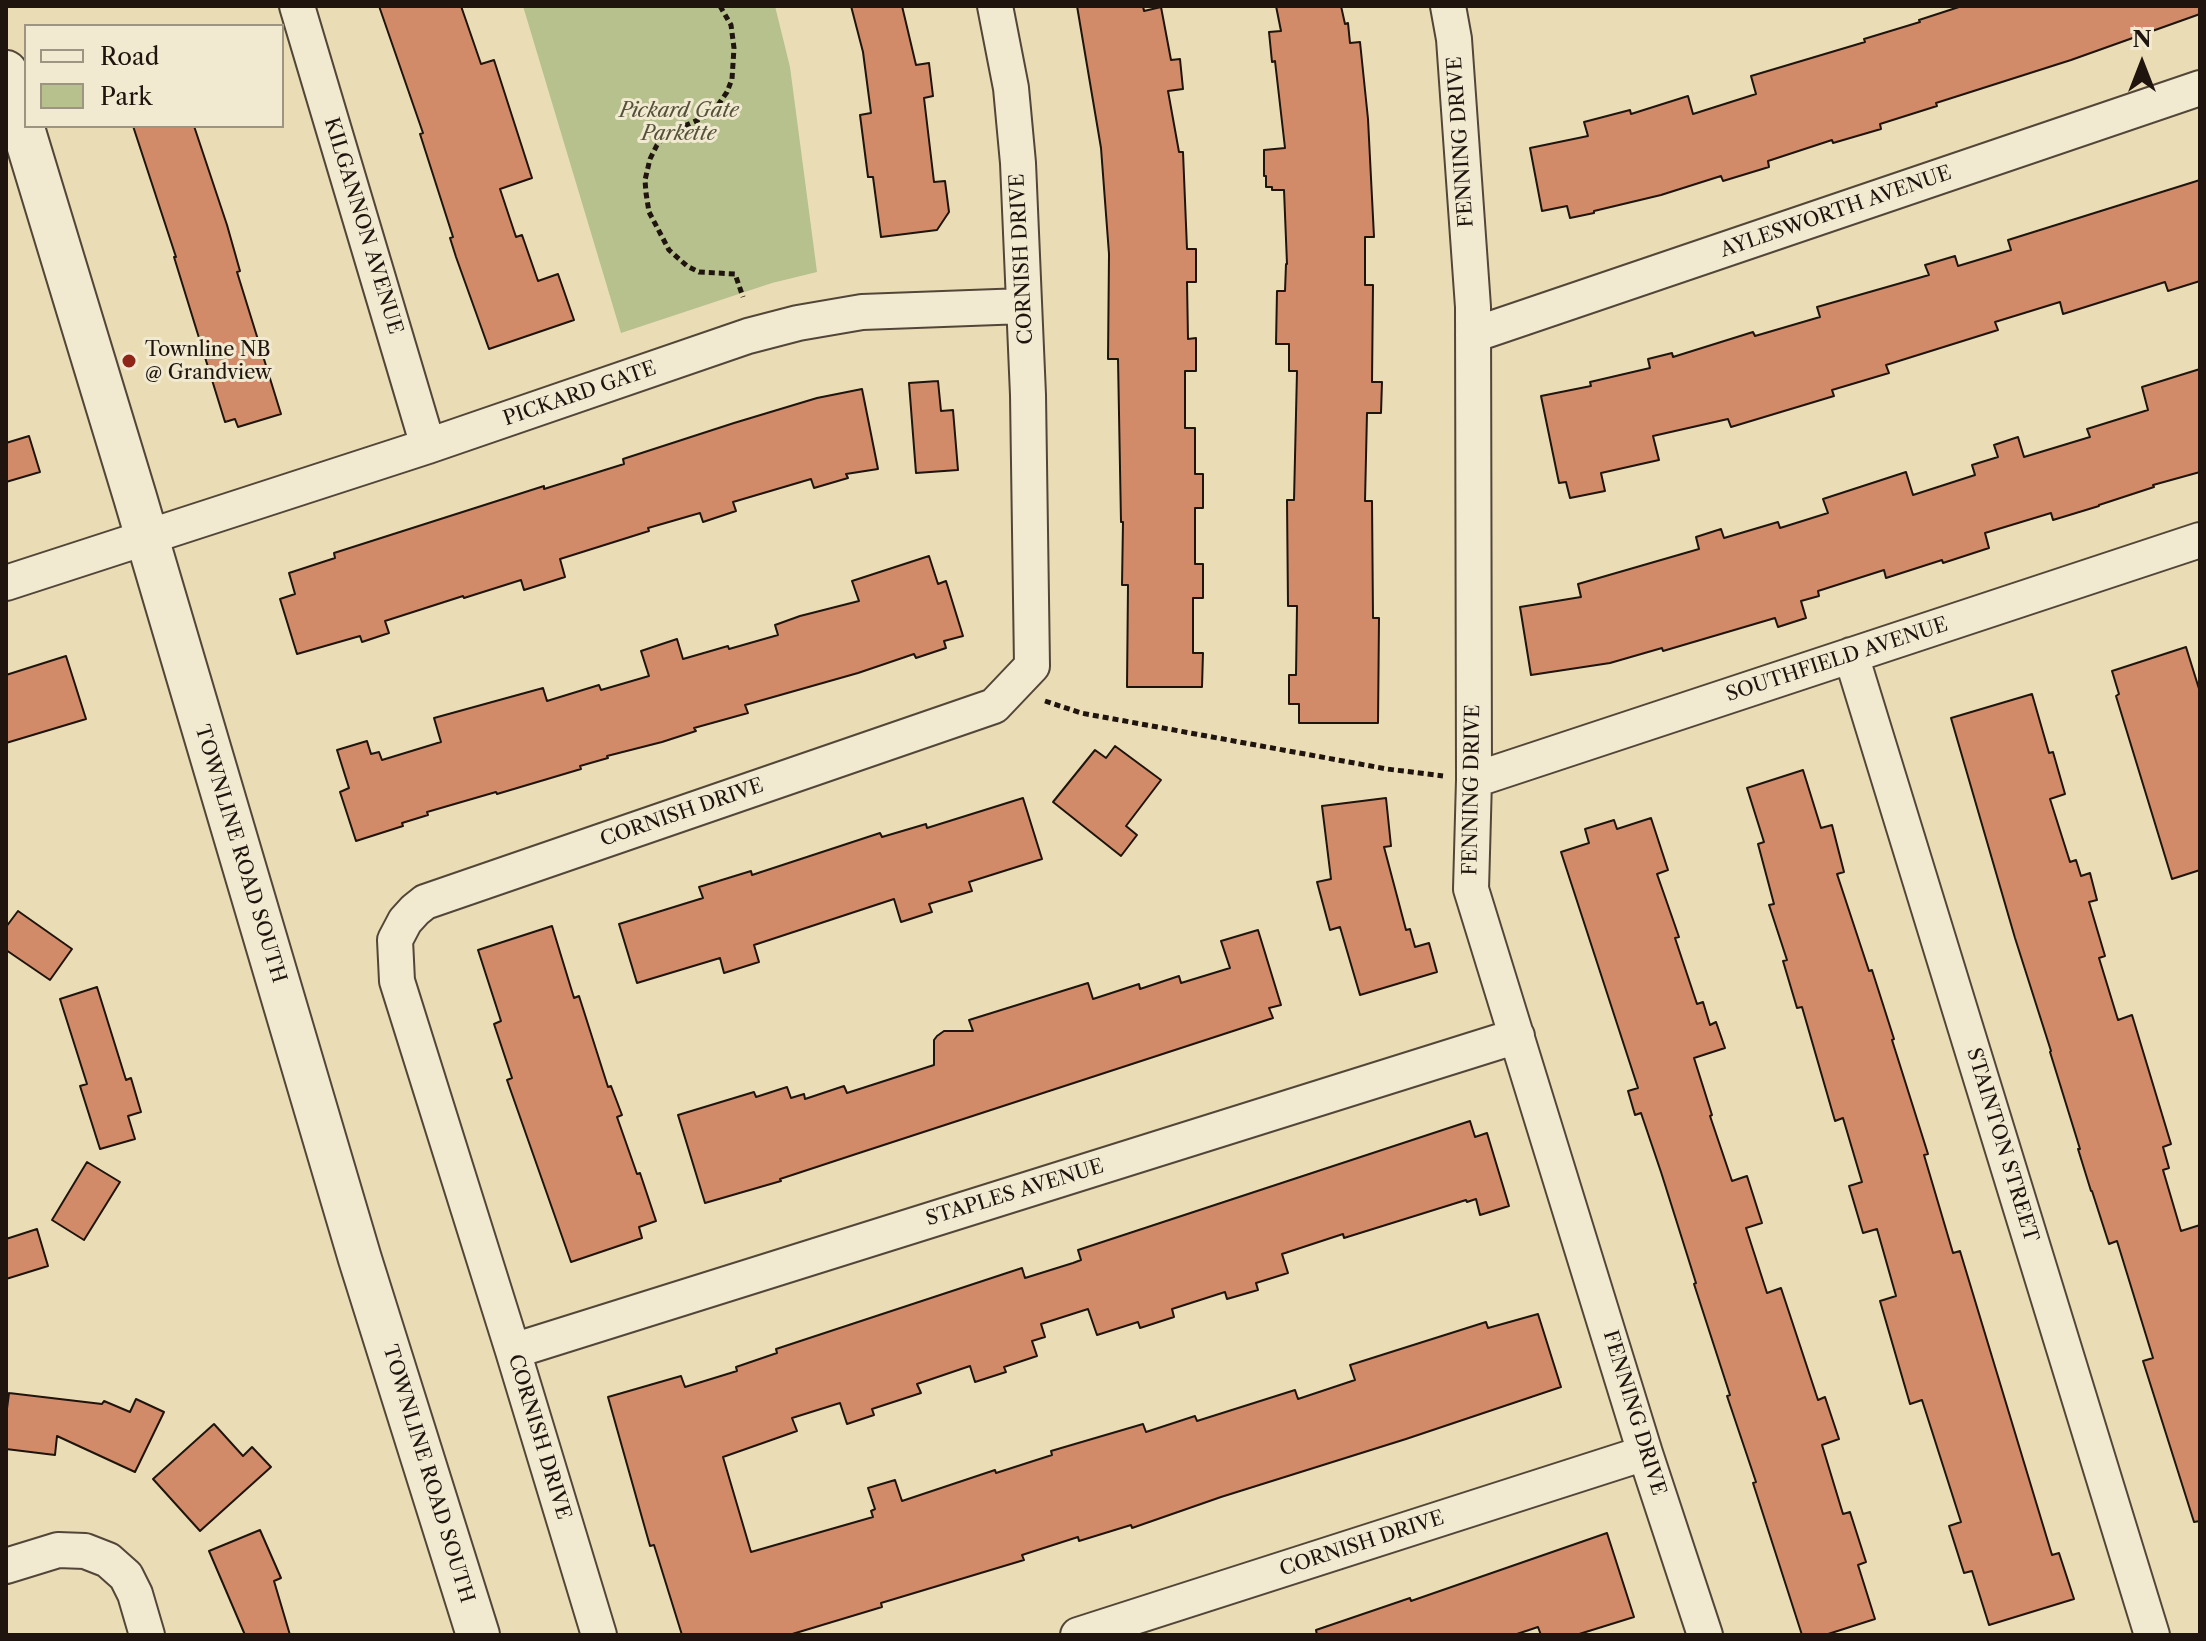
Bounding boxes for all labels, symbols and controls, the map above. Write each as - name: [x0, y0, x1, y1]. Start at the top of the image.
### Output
- legend: [24, 24, 284, 128]
- north arrow: [2102, 24, 2182, 104]
- text: N: [2132, 26, 2152, 53]
- text: Road: [100, 42, 159, 71]
- street label: FENNING DRIVE: [1443, 56, 1479, 228]
- text: Park: [100, 82, 152, 111]
- park label: Pickard Gate Parkette: [619, 99, 739, 146]
- street label: KILGANNON AVENUE: [319, 115, 407, 337]
- street label: AYLESWORTH AVENUE: [1717, 161, 1955, 263]
- street label: CORNISH DRIVE: [1006, 173, 1038, 345]
- place label: Townline NB @ Grandview: [145, 338, 272, 385]
- marker: Townline NB @ Grandview: [120, 352, 138, 370]
- street label: PICKARD GATE: [500, 357, 660, 431]
- street label: SOUTHFIELD AVENUE: [1723, 613, 1951, 707]
- street label: FENNING DRIVE: [1459, 704, 1485, 876]
- street label: TOWNLINE ROAD SOUTH: [189, 722, 291, 986]
- street label: CORNISH DRIVE: [597, 774, 767, 852]
- street label: STAINTON STREET: [1961, 1045, 2043, 1245]
- street label: STAPLES AVENUE: [923, 1155, 1107, 1231]
- street label: FENNING DRIVE: [1597, 1328, 1671, 1498]
- street label: TOWNLINE ROAD SOUTH: [377, 1342, 479, 1606]
- street label: CORNISH DRIVE: [502, 1352, 576, 1522]
- street label: CORNISH DRIVE: [1277, 1506, 1447, 1582]

